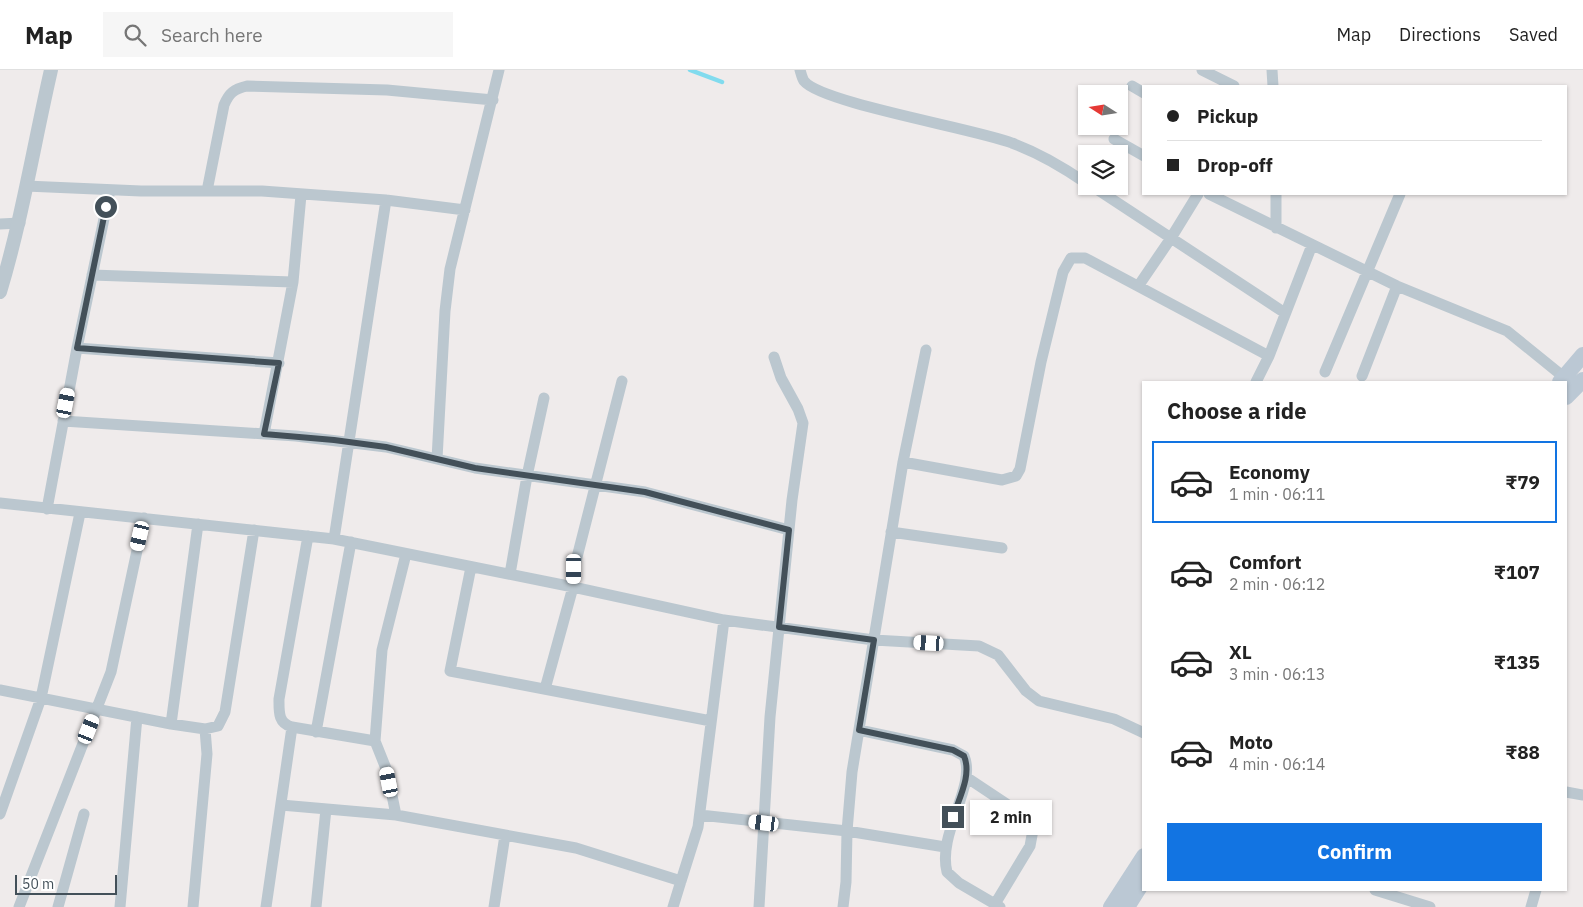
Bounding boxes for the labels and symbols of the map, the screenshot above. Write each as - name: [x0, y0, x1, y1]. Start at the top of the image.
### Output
- north arrow: [1078, 85, 1128, 135]
- route start: [95, 196, 117, 218]
- car: [55, 387, 76, 419]
- car: [129, 520, 150, 552]
- car: [566, 554, 581, 584]
- car: [913, 635, 944, 651]
- car: [76, 712, 101, 746]
- car: [378, 766, 399, 798]
- callout: 2 min: [970, 800, 1053, 834]
- route end: [942, 806, 964, 828]
- car: [748, 814, 779, 832]
- scale bar: [15, 872, 118, 895]

